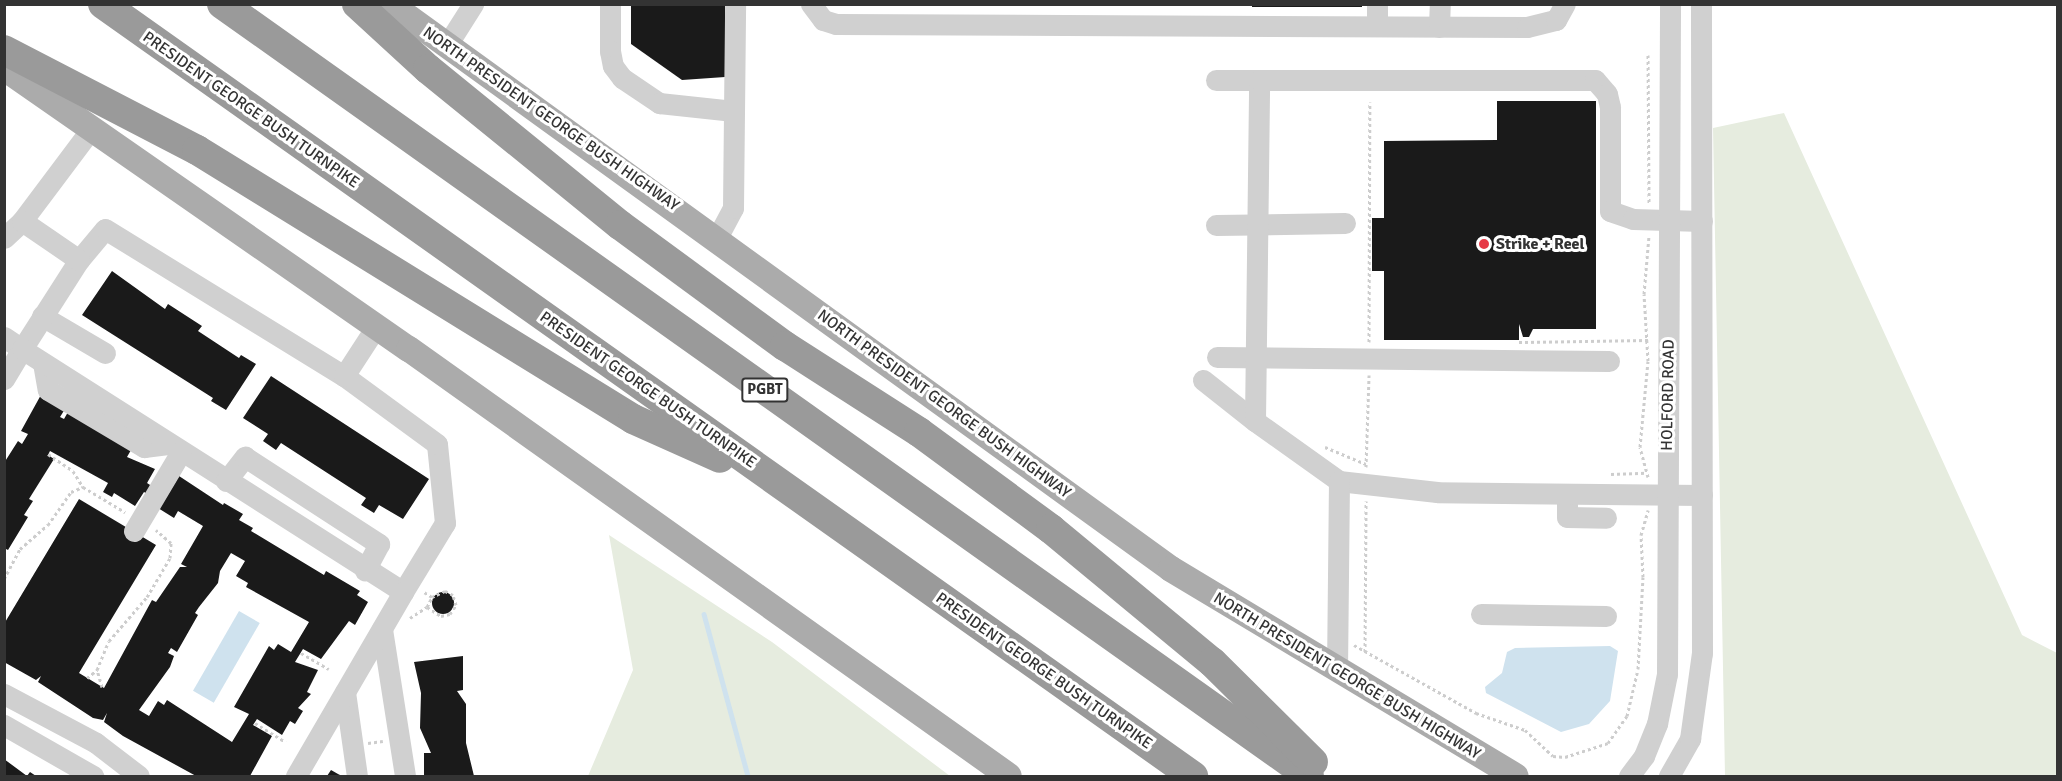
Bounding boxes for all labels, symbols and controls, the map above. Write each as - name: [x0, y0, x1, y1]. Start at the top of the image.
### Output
- street label: NORTH PRESIDENT GEORGE BUSH HIGHWAY: [419, 23, 683, 215]
- street label: PRESIDENT GEORGE BUSH TURNPIKE: [139, 28, 363, 192]
- place label: Strike + Reel: [1496, 234, 1585, 254]
- marker: Strike + Reel: [1477, 237, 1491, 251]
- street label: NORTH PRESIDENT GEORGE BUSH HIGHWAY: [814, 306, 1074, 502]
- street label: PRESIDENT GEORGE BUSH TURNPIKE: [536, 308, 760, 472]
- street label: HOLFORD ROAD: [1657, 339, 1679, 451]
- road number: PGBT: [741, 378, 789, 402]
- street label: NORTH PRESIDENT GEORGE BUSH HIGHWAY: [1210, 588, 1484, 764]
- street label: PRESIDENT GEORGE BUSH TURNPIKE: [932, 589, 1156, 753]

